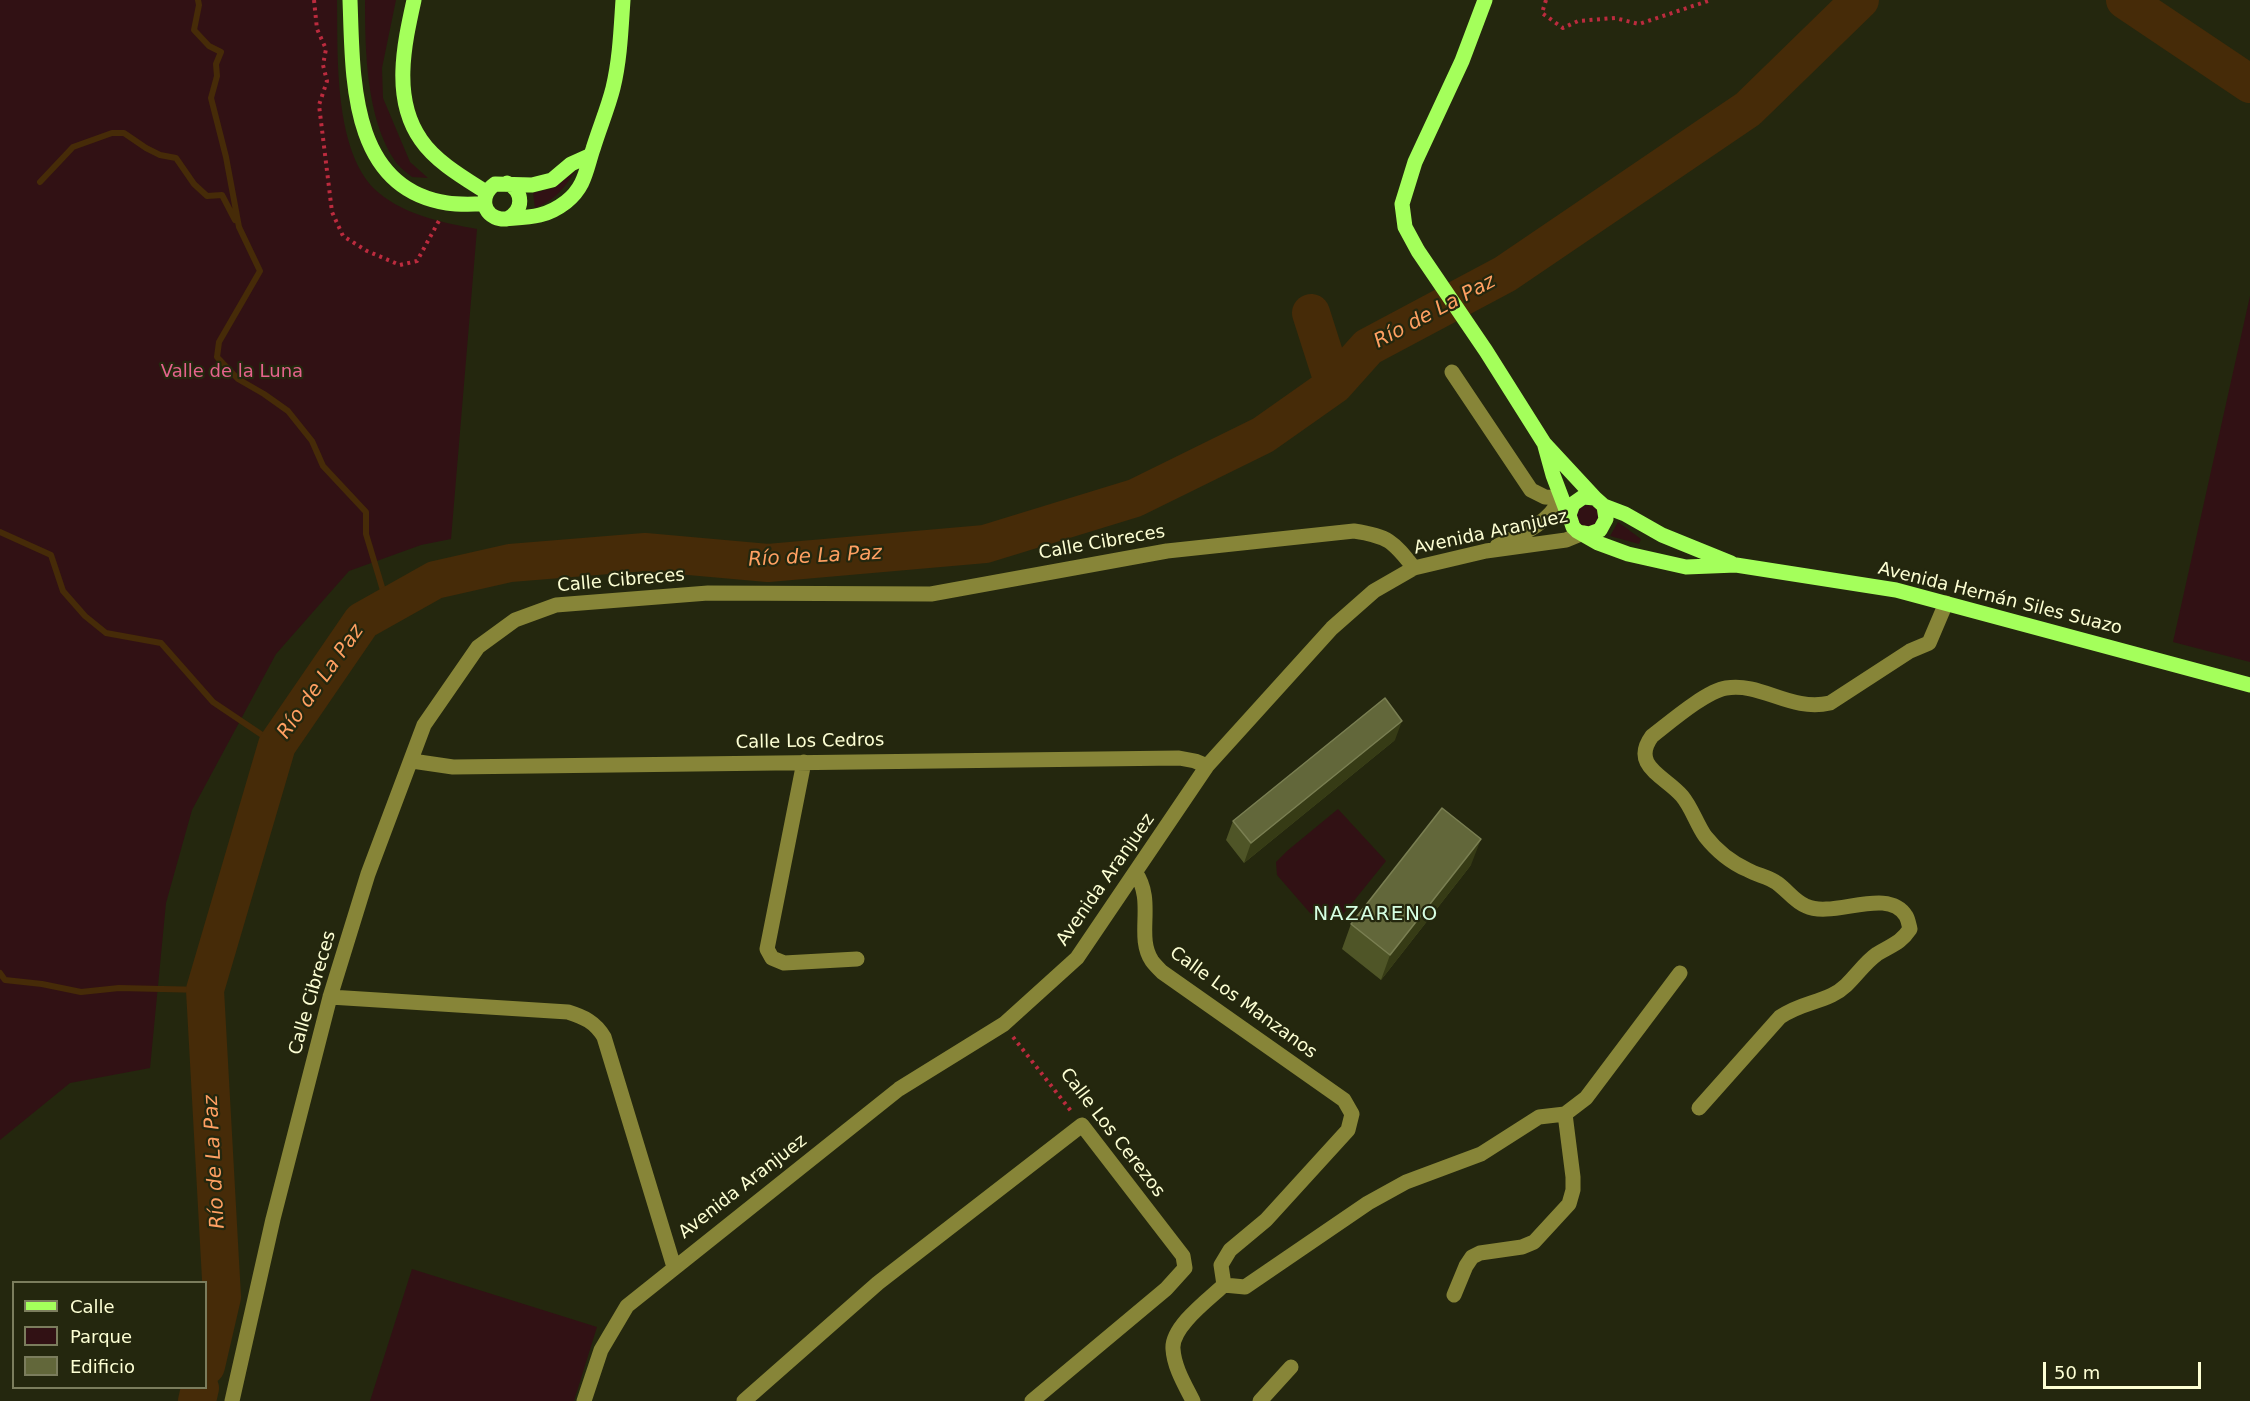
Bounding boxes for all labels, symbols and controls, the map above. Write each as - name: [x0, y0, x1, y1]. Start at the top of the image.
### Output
- water label: Río de La Paz: [1370, 270, 1500, 354]
- park label: Valle de la Luna: [161, 361, 303, 383]
- street label: Avenida Aranjuez: [1412, 506, 1570, 560]
- street label: Calle Cibreces: [1037, 521, 1167, 565]
- water label: Río de La Paz: [747, 542, 883, 572]
- street label: Avenida Hernán Siles Suazo: [1876, 558, 2124, 640]
- street label: Calle Cibreces: [556, 565, 686, 597]
- water label: Río de La Paz: [273, 620, 369, 744]
- street label: Calle Los Cedros: [735, 730, 885, 754]
- street label: Avenida Aranjuez: [1052, 810, 1160, 950]
- district label: NAZARENO: [1313, 903, 1439, 927]
- street label: Calle Cibreces: [285, 929, 341, 1057]
- street label: Calle Los Manzanos: [1165, 942, 1321, 1064]
- street label: Calle Los Cerezos: [1055, 1064, 1169, 1202]
- water label: Río de La Paz: [200, 1094, 230, 1230]
- street label: Avenida Aranjuez: [675, 1130, 811, 1244]
- legend: [12, 1281, 207, 1389]
- text: Calle: [70, 1296, 115, 1317]
- text: Parque: [70, 1326, 132, 1347]
- scale bar: [2046, 1350, 2204, 1388]
- text: Edificio: [70, 1356, 135, 1377]
- text: 50 m: [2054, 1362, 2100, 1383]

